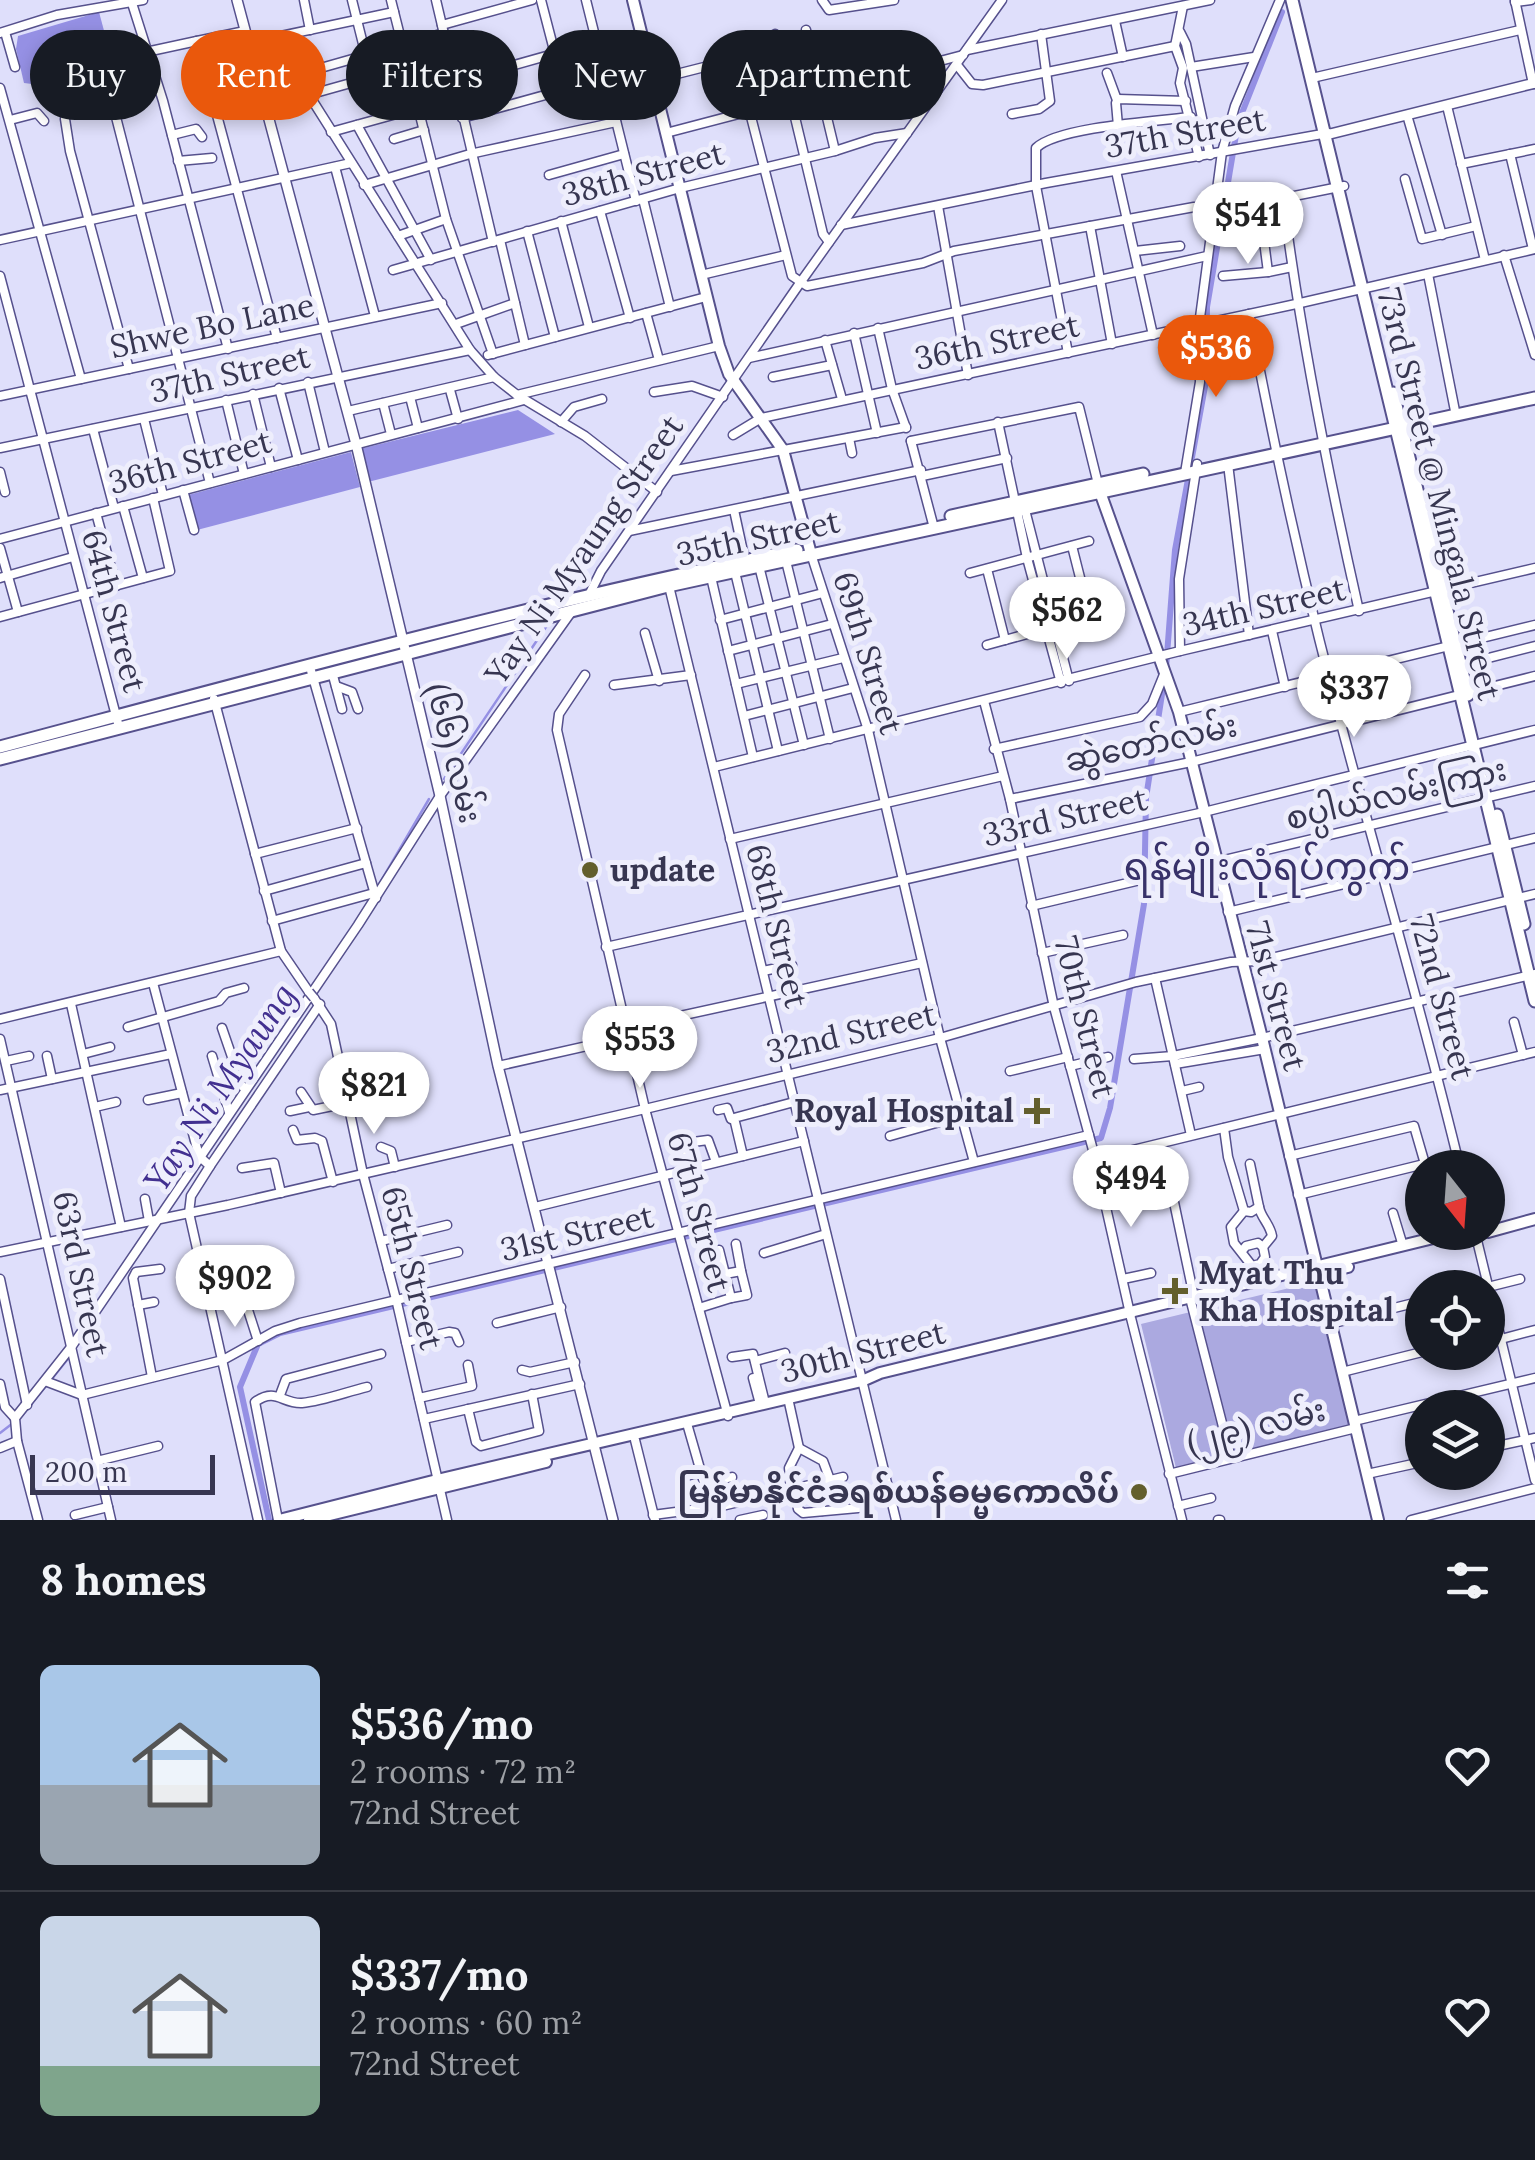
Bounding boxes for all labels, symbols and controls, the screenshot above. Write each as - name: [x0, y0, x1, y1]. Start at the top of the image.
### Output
- chip: Buy: [30, 30, 161, 120]
- chip: Rent: [181, 30, 326, 120]
- chip: Filters: [346, 30, 518, 120]
- chip: New: [538, 30, 681, 120]
- chip: Apartment: [701, 30, 946, 120]
- street label: 37th Street: [1101, 98, 1269, 167]
- street label: 38th Street: [557, 132, 729, 215]
- pin: $541: [1189, 182, 1307, 267]
- text: $541: [1215, 194, 1281, 235]
- street label: Shwe Bo Lane: [106, 284, 318, 367]
- street label: 73rd Street @ Mingala Street: [1368, 284, 1511, 705]
- street label: 36th Street: [911, 304, 1083, 379]
- pin: $536: [1157, 315, 1275, 400]
- text: $536: [1180, 327, 1252, 368]
- street label: 37th Street: [146, 335, 314, 412]
- street label: Yay Ni Myaung Street: [475, 407, 692, 693]
- street label: 36th Street: [104, 420, 276, 503]
- street label: 35th Street: [672, 500, 844, 575]
- street label: 64th Street: [73, 525, 156, 697]
- street label: 69th Street: [824, 567, 913, 740]
- street label: 34th Street: [1178, 568, 1350, 645]
- pin: $562: [1008, 577, 1126, 662]
- text: $562: [1031, 589, 1103, 630]
- pin: $337: [1295, 655, 1413, 740]
- text: $337: [1319, 667, 1389, 708]
- street label: (၆၆) လမ်း: [417, 678, 494, 827]
- street label: ဆွဲတော်လမ်း: [1061, 702, 1242, 786]
- street label: စပ္ပါယ်လမ်းကြား: [1281, 746, 1512, 845]
- street label: 33rd Street: [979, 778, 1152, 855]
- street label: 68th Street: [737, 840, 818, 1013]
- district label: ရန်မျိုးလုံရပ်ကွက်: [1124, 841, 1410, 898]
- place label: update: [610, 849, 715, 890]
- marker: update: [579, 859, 601, 881]
- street label: 72nd Street: [1401, 910, 1484, 1085]
- street label: 71st Street: [1237, 917, 1316, 1076]
- street label: 70th Street: [1046, 932, 1126, 1103]
- water label: Yay Ni Myaung: [133, 975, 306, 1201]
- street label: 32nd Street: [762, 993, 940, 1072]
- pin: $553: [581, 1006, 699, 1091]
- text: $553: [604, 1018, 676, 1059]
- pin: $821: [315, 1052, 433, 1137]
- text: $821: [340, 1064, 408, 1105]
- place label: Royal Hospital: [794, 1090, 1014, 1131]
- marker: Royal Hospital: [1024, 1098, 1050, 1124]
- street label: 67th Street: [658, 1127, 741, 1297]
- pin: $494: [1072, 1145, 1190, 1230]
- north arrow: [1405, 1150, 1505, 1250]
- map controls: [1405, 1150, 1505, 1490]
- text: $494: [1095, 1157, 1167, 1198]
- street label: 65th Street: [372, 1182, 453, 1354]
- street label: 63rd Street: [44, 1187, 119, 1361]
- street label: 31st Street: [496, 1195, 658, 1270]
- pin: $902: [176, 1245, 294, 1330]
- place label: Myat Thu Kha Hospital: [1198, 1252, 1394, 1330]
- text: $902: [198, 1257, 272, 1298]
- button: locate: [1405, 1270, 1505, 1370]
- marker: Myat Thu Kha Hospital: [1162, 1278, 1188, 1304]
- street label: 30th Street: [776, 1311, 950, 1392]
- street label: (၂၉) လမ်း: [1182, 1387, 1331, 1468]
- button: layers: [1405, 1390, 1505, 1490]
- scale bar: [30, 1450, 215, 1494]
- text: 200 m: [45, 1454, 127, 1490]
- place label: မြန်မာနိုင်ငံခရစ်ယန်ဓမ္မကောလိပ်: [678, 1470, 1119, 1519]
- marker: မြန်မာနိုင်ငံခရစ်ယန်ဓမ္မကောလိပ်: [1128, 1481, 1150, 1503]
- text: 8 homes: [40, 1553, 207, 1607]
- icon: filters: [1440, 1553, 1495, 1608]
- text: $536/mo: [350, 1697, 533, 1751]
- icon: home: [120, 1705, 240, 1825]
- icon: heart: [1440, 1738, 1495, 1793]
- text: 2 rooms · 72 m²: [350, 1751, 576, 1792]
- text: 72nd Street: [350, 1792, 520, 1833]
- text: $337/mo: [350, 1948, 528, 2002]
- icon: home: [120, 1956, 240, 2076]
- icon: heart: [1440, 1989, 1495, 2044]
- text: 2 rooms · 60 m²: [350, 2002, 583, 2043]
- text: 72nd Street: [350, 2043, 520, 2084]

